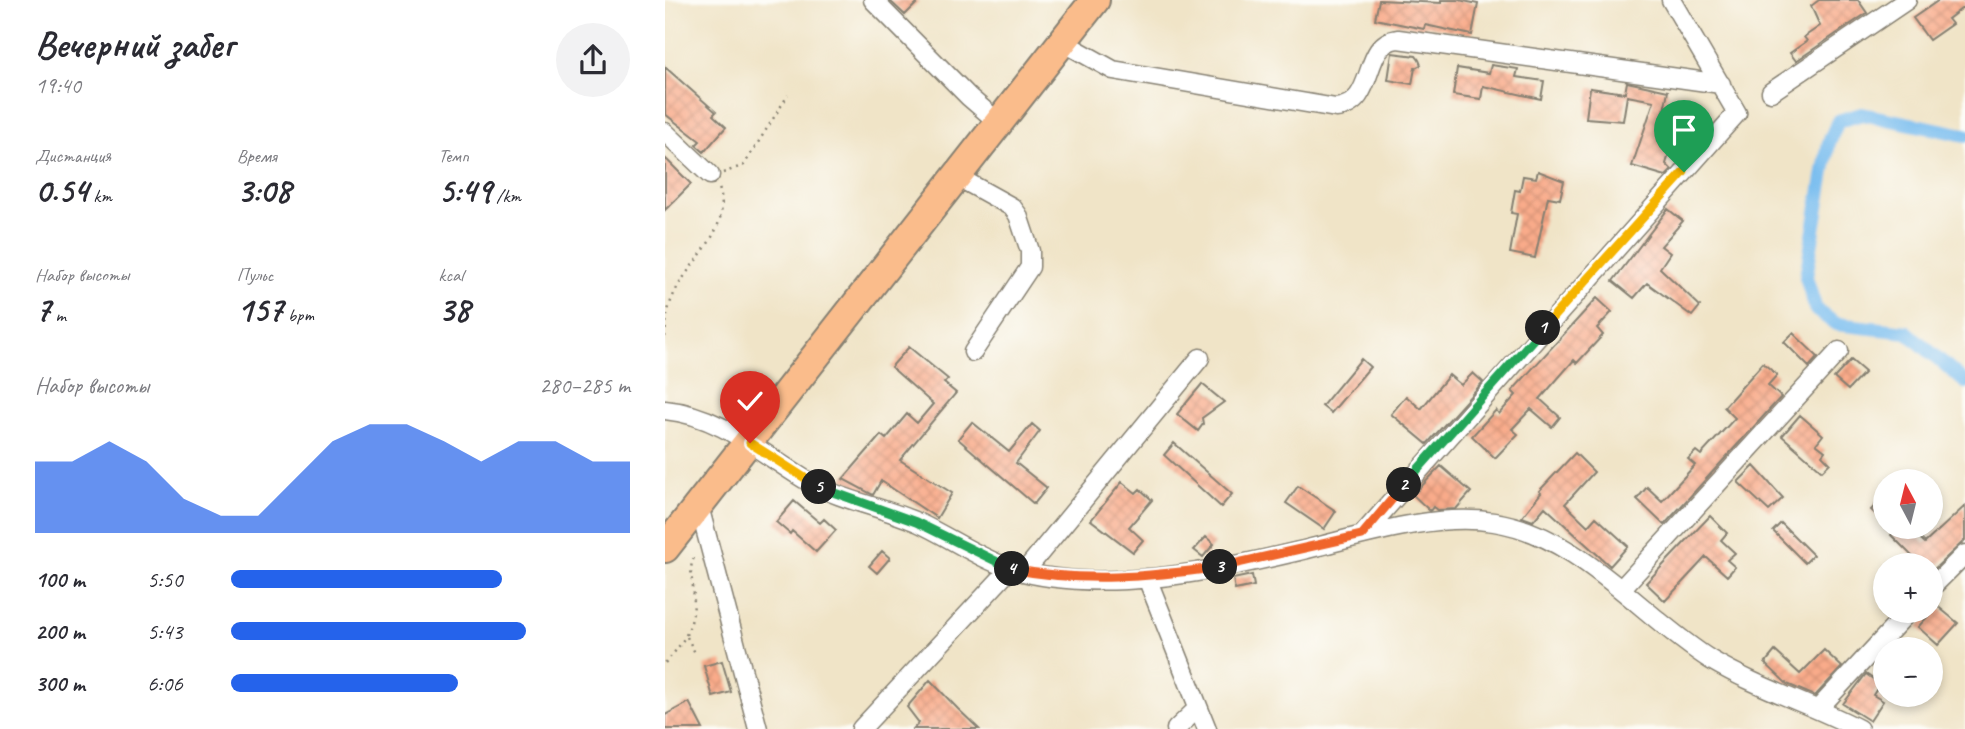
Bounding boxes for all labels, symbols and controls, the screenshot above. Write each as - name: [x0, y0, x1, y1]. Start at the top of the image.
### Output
- text: Вечерний забег: [35, 21, 234, 68]
- button: share: [556, 23, 630, 97]
- text: 19:40: [35, 71, 81, 100]
- pin: [1654, 100, 1714, 172]
- icon: arrive: [1665, 111, 1703, 149]
- text: Дистанция: [35, 144, 111, 168]
- text: Время: [237, 144, 277, 168]
- text: Темп: [438, 144, 469, 168]
- text: 0.54: [35, 168, 89, 213]
- text: 3:08: [237, 168, 291, 213]
- text: 5:49: [438, 168, 492, 213]
- text: km: [89, 184, 112, 208]
- text: /km: [492, 184, 521, 208]
- text: Набор высоты: [35, 263, 129, 287]
- text: Пульс: [237, 263, 273, 287]
- text: kcal: [438, 263, 463, 287]
- text: 7: [35, 287, 51, 332]
- text: 157: [237, 287, 283, 332]
- text: 38: [438, 287, 470, 332]
- text: m: [51, 303, 66, 327]
- text: bpm: [283, 303, 314, 327]
- pin: 1: [1525, 310, 1561, 346]
- text: 1: [1538, 315, 1547, 339]
- text: Набор высоты: [35, 371, 149, 400]
- text: 280–285 m: [539, 371, 630, 400]
- pin: [720, 371, 780, 443]
- icon: check: [731, 382, 769, 420]
- pin: 2: [1387, 468, 1421, 503]
- north arrow: [1873, 469, 1943, 539]
- map controls: [1873, 469, 1943, 707]
- pin: 5: [801, 470, 837, 504]
- text: 2: [1399, 472, 1408, 496]
- text: 5: [814, 474, 823, 498]
- pin: 3: [1203, 550, 1237, 584]
- pin: 4: [995, 552, 1029, 586]
- button: +: [1873, 553, 1943, 623]
- text: 3: [1215, 554, 1224, 578]
- text: 4: [1007, 556, 1016, 580]
- text: 100 m: [35, 565, 85, 594]
- text: 5:50: [147, 565, 183, 594]
- text: 200 m: [35, 617, 85, 646]
- text: 5:43: [147, 617, 183, 646]
- button: −: [1873, 637, 1943, 707]
- text: 300 m: [35, 669, 85, 698]
- text: 6:06: [147, 669, 183, 698]

